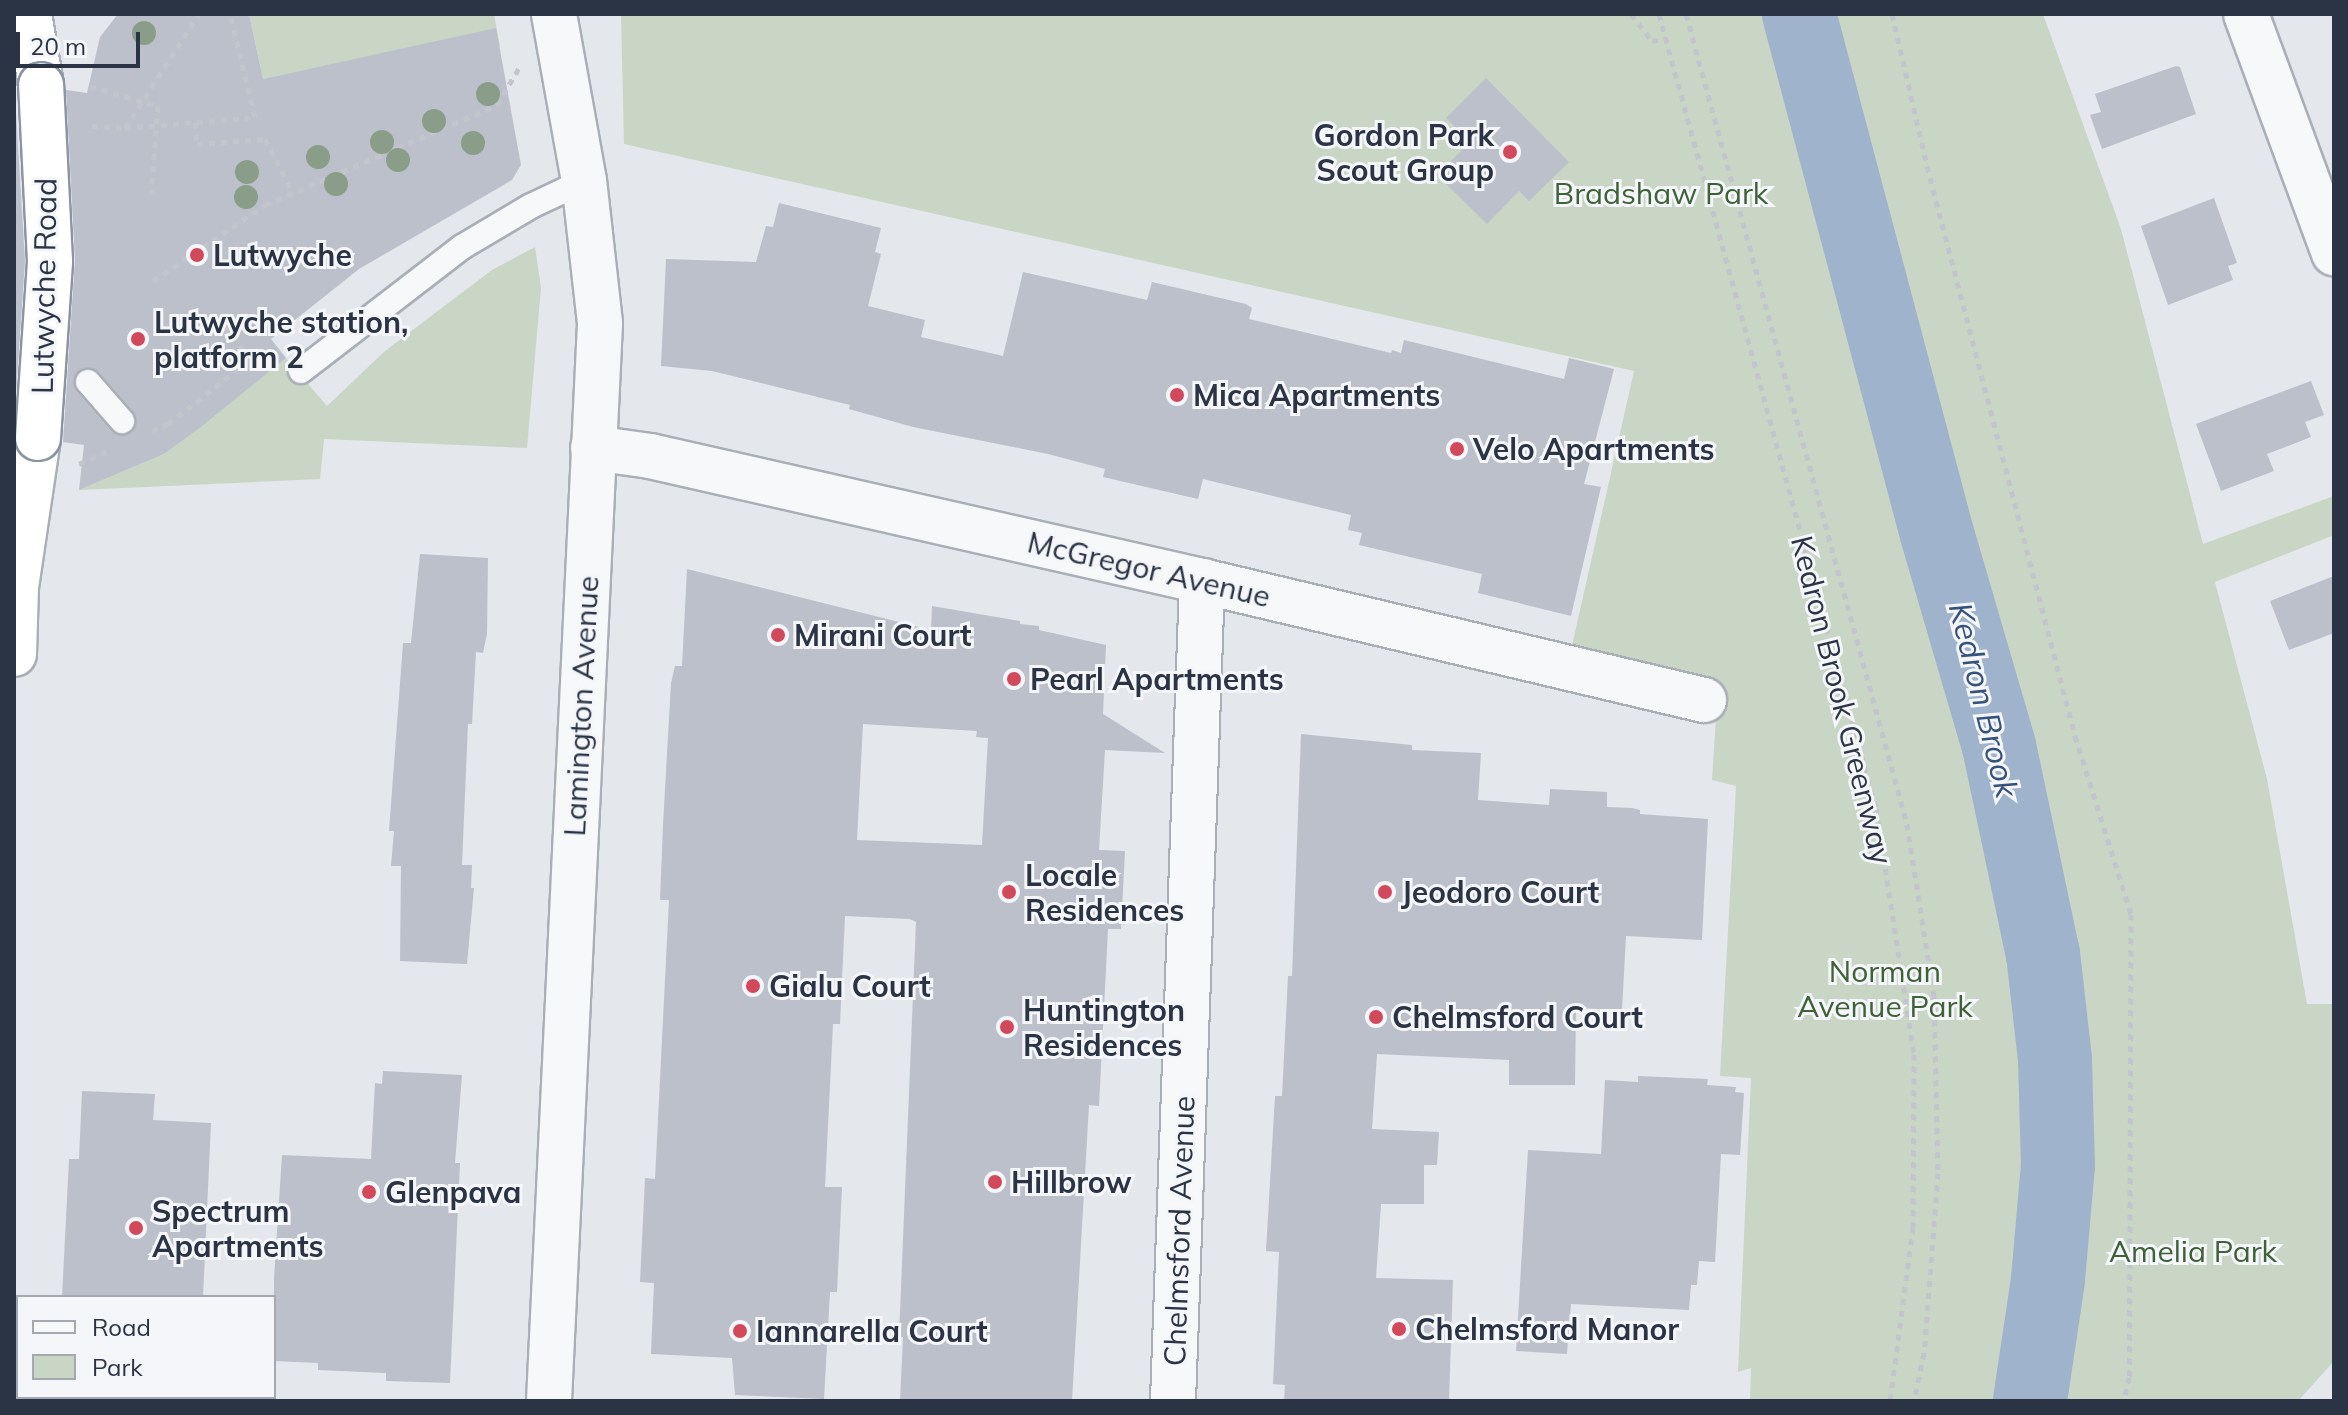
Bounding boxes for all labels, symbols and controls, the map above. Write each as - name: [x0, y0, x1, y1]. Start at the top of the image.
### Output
- scale bar: [20, 16, 144, 66]
- text: 20 m: [30, 31, 86, 61]
- place label: Gordon Park Scout Group: [1314, 117, 1494, 188]
- marker: Gordon Park Scout Group: [1501, 143, 1519, 161]
- park label: Bradshaw Park: [1554, 175, 1768, 211]
- street label: Lutwyche Road: [24, 178, 64, 394]
- place label: Lutwyche: [213, 237, 352, 273]
- marker: Lutwyche: [188, 246, 206, 264]
- place label: Lutwyche station, platform 2: [154, 304, 408, 374]
- marker: Lutwyche station, platform 2: [129, 330, 147, 348]
- place label: Mica Apartments: [1193, 377, 1440, 413]
- marker: Mica Apartments: [1168, 386, 1186, 404]
- place label: Velo Apartments: [1473, 431, 1715, 467]
- marker: Velo Apartments: [1448, 440, 1466, 458]
- street label: McGregor Avenue: [1024, 524, 1274, 614]
- street label: Kedron Brook Greenway: [1784, 532, 1900, 868]
- street label: Lamington Avenue: [556, 575, 606, 837]
- water label: Kedron Brook: [1941, 599, 2027, 801]
- place label: Mirani Court: [794, 617, 971, 653]
- marker: Mirani Court: [769, 626, 787, 644]
- place label: Pearl Apartments: [1030, 661, 1284, 697]
- marker: Pearl Apartments: [1005, 670, 1023, 688]
- place label: Locale Residences: [1025, 857, 1184, 928]
- place label: Jeodoro Court: [1401, 874, 1599, 910]
- marker: Locale Residences: [1000, 883, 1018, 901]
- marker: Jeodoro Court: [1376, 883, 1394, 901]
- park label: Norman Avenue Park: [1797, 953, 1973, 1024]
- place label: Gialu Court: [769, 968, 931, 1004]
- marker: Gialu Court: [744, 977, 762, 995]
- place label: Huntington Residences: [1023, 992, 1185, 1062]
- place label: Chelmsford Court: [1392, 999, 1643, 1035]
- marker: Chelmsford Court: [1367, 1008, 1385, 1026]
- marker: Huntington Residences: [998, 1018, 1016, 1036]
- street label: Chelmsford Avenue: [1156, 1095, 1202, 1367]
- place label: Hillbrow: [1011, 1164, 1132, 1200]
- marker: Hillbrow: [986, 1173, 1004, 1191]
- place label: Glenpava: [385, 1174, 521, 1210]
- marker: Glenpava: [360, 1183, 378, 1201]
- place label: Spectrum Apartments: [152, 1193, 324, 1264]
- marker: Spectrum Apartments: [127, 1219, 145, 1237]
- park label: Amelia Park: [2109, 1233, 2277, 1269]
- legend: [16, 1295, 276, 1399]
- place label: Chelmsford Manor: [1415, 1311, 1679, 1347]
- text: Road: [92, 1312, 151, 1342]
- place label: Iannarella Court: [756, 1313, 988, 1349]
- marker: Chelmsford Manor: [1390, 1320, 1408, 1338]
- marker: Iannarella Court: [731, 1322, 749, 1340]
- text: Park: [92, 1352, 143, 1382]

